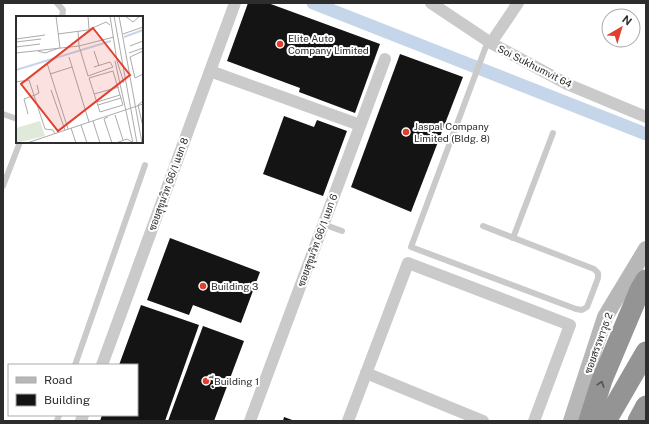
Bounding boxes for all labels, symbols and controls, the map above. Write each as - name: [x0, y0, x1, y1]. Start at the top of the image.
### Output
- north arrow: [601, 8, 641, 48]
- text: N: [620, 13, 634, 27]
- inset map: [16, 16, 143, 143]
- place label: Elite Auto Company Limited: [288, 32, 369, 56]
- marker: Elite Auto Company Limited: [275, 39, 285, 49]
- street label: Soi Sukhumvit 64: [496, 42, 574, 90]
- place label: Jaspal Company Limited (Bldg. 8): [414, 120, 490, 144]
- marker: Jaspal Company Limited (Bldg. 8): [401, 127, 411, 137]
- street label: ซอยสุขุมวิท 66/1 แยก 8: [146, 136, 192, 233]
- street label: ซอยสุขุมวิท 66/1 แยก 6: [295, 192, 341, 289]
- place label: Building 3: [211, 280, 258, 292]
- marker: Building 3: [198, 281, 208, 291]
- street label: ซอยสรรพาวุธ 2: [581, 311, 617, 376]
- legend: [8, 364, 138, 416]
- text: Road: [44, 373, 72, 387]
- place label: ฺีBuilding 1: [208, 375, 259, 388]
- marker: ฺีBuilding 1: [201, 376, 211, 386]
- one-way arrow: [596, 380, 605, 387]
- text: Building: [44, 393, 90, 407]

